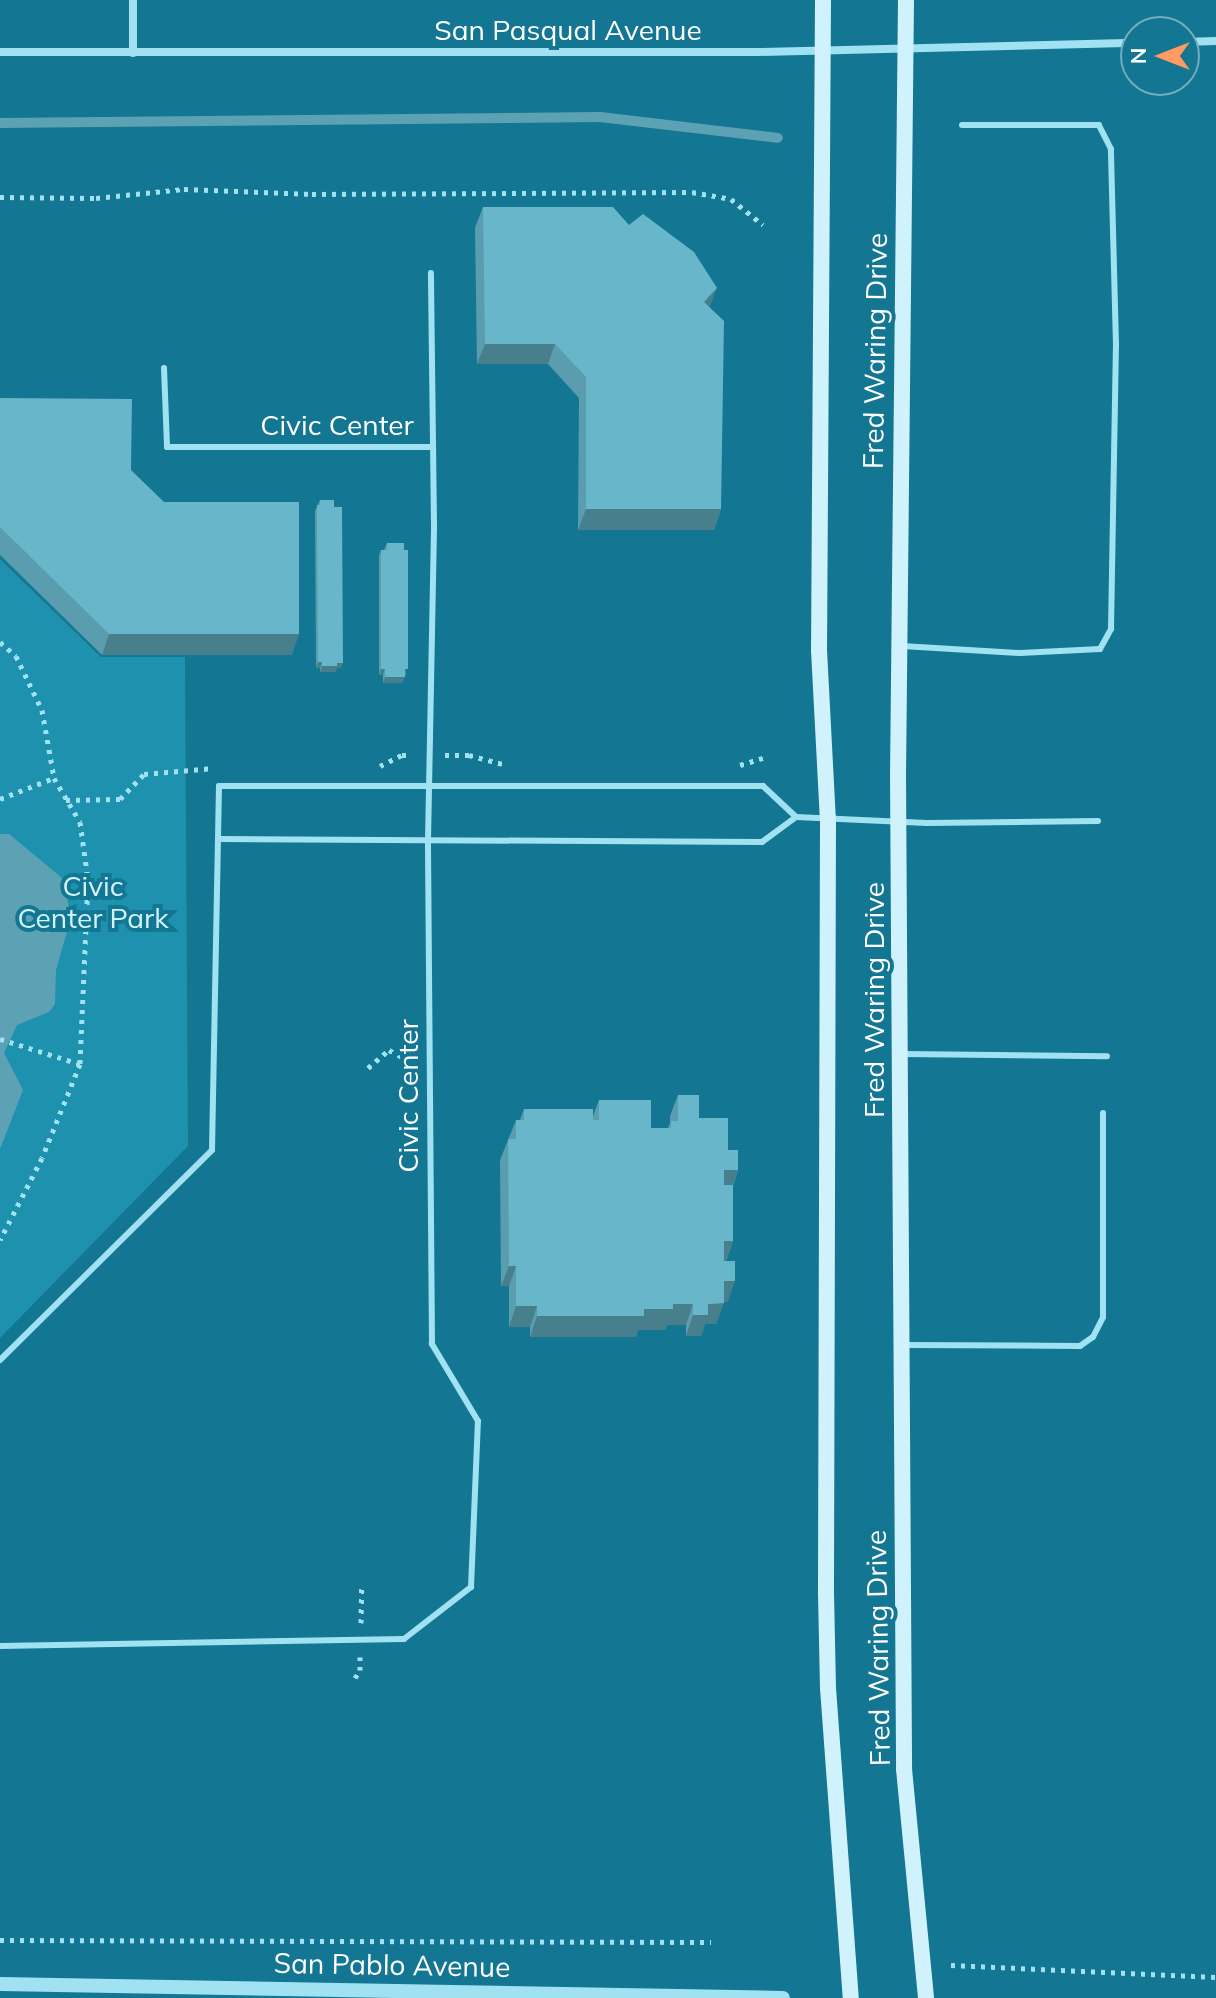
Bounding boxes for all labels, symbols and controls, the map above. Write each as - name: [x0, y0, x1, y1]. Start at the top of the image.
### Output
- street label: San Pasqual Avenue: [434, 13, 702, 47]
- north arrow: [1120, 16, 1200, 96]
- text: N: [1124, 48, 1152, 64]
- street label: Fred Waring Drive: [856, 233, 894, 469]
- street label: Civic Center: [260, 408, 414, 442]
- park label: Civic Center Park: [17, 869, 169, 935]
- street label: Fred Waring Drive: [857, 882, 891, 1118]
- street label: Civic Center: [391, 1019, 425, 1173]
- street label: Fred Waring Drive: [859, 1530, 897, 1766]
- street label: San Pablo Avenue: [273, 1946, 511, 1984]

